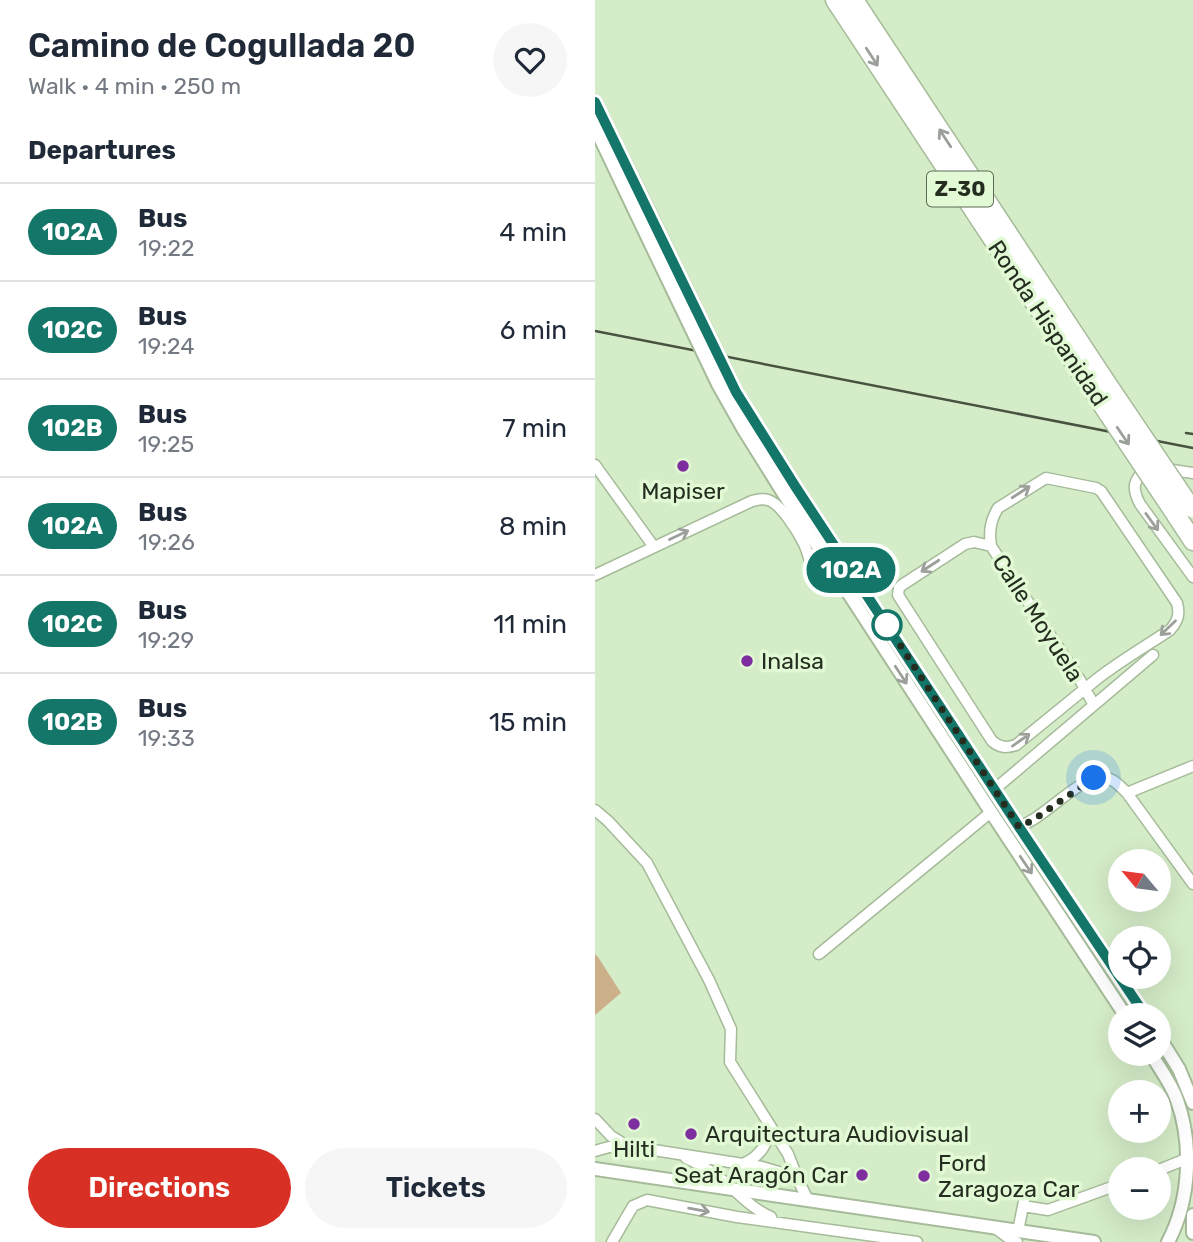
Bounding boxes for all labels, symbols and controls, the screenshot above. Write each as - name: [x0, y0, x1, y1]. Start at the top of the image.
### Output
- button: heart: [493, 23, 567, 97]
- text: Camino de Cogullada 20: [28, 26, 416, 65]
- one-way arrow: [865, 47, 880, 66]
- text: Walk · 4 min · 250 m: [28, 72, 241, 100]
- one-way arrow: [938, 129, 952, 148]
- text: Departures: [28, 135, 176, 166]
- road number: Z-30: [927, 172, 993, 206]
- text: Bus: [138, 203, 187, 234]
- text: 4 min: [499, 217, 567, 248]
- text: 102A: [42, 218, 103, 246]
- text: 19:22: [138, 234, 194, 262]
- street label: Ronda Hispanidad: [982, 235, 1114, 411]
- text: Bus: [138, 301, 187, 332]
- text: 6 min: [500, 315, 567, 346]
- text: 102C: [42, 316, 103, 344]
- text: 19:24: [138, 332, 195, 360]
- text: Bus: [138, 399, 187, 430]
- text: 7 min: [502, 413, 567, 444]
- text: 102B: [42, 414, 103, 442]
- one-way arrow: [1116, 425, 1130, 445]
- text: 19:25: [138, 430, 194, 458]
- marker: Mapiser: [675, 458, 691, 474]
- place label: Mapiser: [641, 477, 725, 505]
- one-way arrow: [1010, 485, 1030, 499]
- text: Bus: [138, 497, 187, 528]
- text: 8 min: [499, 511, 567, 542]
- text: 102A: [42, 512, 103, 540]
- one-way arrow: [1145, 512, 1160, 531]
- text: 19:26: [138, 528, 195, 556]
- one-way arrow: [668, 528, 689, 541]
- line badge: 102A: [802, 547, 900, 593]
- street label: Calle Moyuela: [986, 549, 1090, 687]
- text: 102A: [820, 556, 882, 584]
- one-way arrow: [921, 559, 940, 574]
- text: Bus: [138, 595, 187, 626]
- text: 11 min: [493, 609, 567, 640]
- text: 102C: [42, 610, 103, 638]
- unlabelled marker: [872, 610, 902, 640]
- one-way arrow: [1160, 620, 1177, 637]
- text: 19:29: [138, 626, 194, 654]
- place label: Inalsa: [761, 647, 824, 675]
- marker: Inalsa: [739, 653, 755, 669]
- one-way arrow: [894, 665, 909, 684]
- text: Bus: [138, 693, 187, 724]
- text: 15 min: [489, 707, 567, 738]
- text: 102B: [42, 708, 103, 736]
- text: 19:33: [138, 724, 195, 752]
- one-way arrow: [1011, 733, 1030, 747]
- your location: [1076, 760, 1111, 795]
- north arrow: [1108, 849, 1171, 912]
- map controls: [1108, 849, 1171, 1220]
- one-way arrow: [1019, 855, 1033, 874]
- button: locate: [1108, 926, 1171, 989]
- button: layers: [1108, 1003, 1171, 1066]
- button: +: [1108, 1080, 1171, 1143]
- marker: Hilti: [626, 1116, 642, 1132]
- place label: Arquitectura Audiovisual: [705, 1120, 969, 1148]
- marker: Arquitectura Audiovisual: [683, 1126, 699, 1142]
- place label: Hilti: [613, 1135, 655, 1163]
- button: Directions: [28, 1148, 291, 1228]
- button: Tickets: [305, 1148, 567, 1228]
- place label: Ford Zaragoza Car: [938, 1149, 1080, 1203]
- button: −: [1108, 1157, 1171, 1220]
- place label: Seat Aragón Car: [674, 1161, 848, 1189]
- marker: Seat Aragón Car: [854, 1167, 870, 1183]
- marker: Ford Zaragoza Car: [916, 1168, 932, 1184]
- one-way arrow: [687, 1204, 710, 1217]

